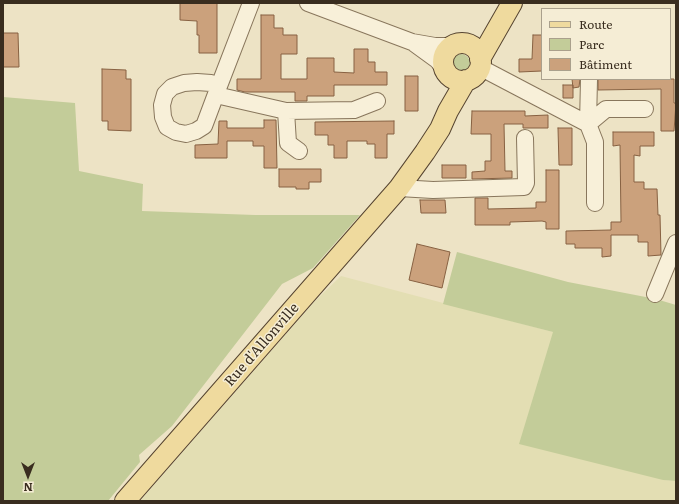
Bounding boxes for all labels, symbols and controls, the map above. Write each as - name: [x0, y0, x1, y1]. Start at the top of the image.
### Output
- legend: [541, 8, 671, 80]
- text: Route: [579, 15, 613, 33]
- text: Parc: [579, 35, 604, 53]
- text: Bâtiment: [579, 55, 632, 73]
- street label: Rue d'Allonville: [221, 300, 303, 390]
- north arrow: [8, 456, 48, 496]
- text: N: [23, 480, 33, 496]

